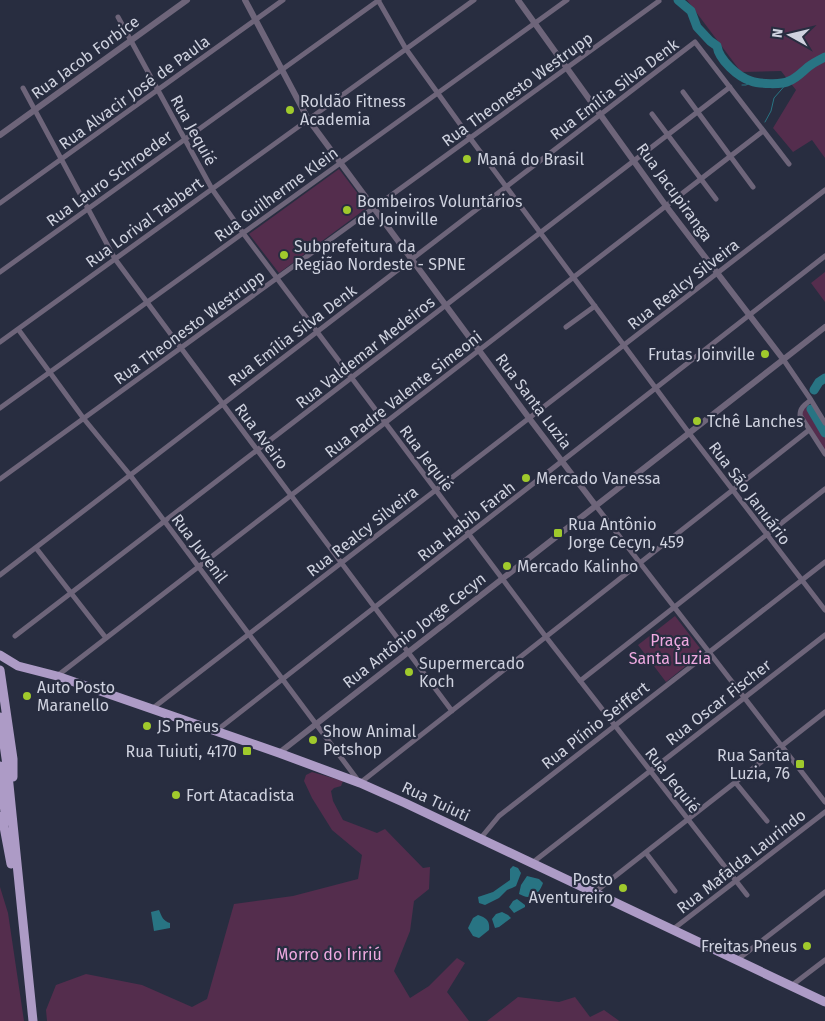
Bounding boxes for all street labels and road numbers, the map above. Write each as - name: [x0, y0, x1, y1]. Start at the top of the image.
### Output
- street label: Rua Jacob Forbice: [28, 12, 143, 103]
- street label: Rua Theonesto Westrupp: [438, 28, 596, 151]
- street label: Rua Alvacir José de Paula: [55, 31, 213, 153]
- street label: Rua Emília Silva Denk: [546, 34, 683, 144]
- street label: Rua Jequié: [166, 92, 221, 169]
- street label: Rua Lauro Schroeder: [43, 126, 177, 230]
- street label: Rua Jacupiranga: [633, 139, 717, 245]
- street label: Rua Guilherme Klein: [211, 143, 342, 246]
- street label: Rua Lorival Tabbert: [82, 173, 207, 271]
- street label: Rua Realcy Silveira: [624, 235, 743, 334]
- street label: Rua Theonesto Westrupp: [110, 266, 268, 389]
- street label: Rua Emília Silva Denk: [224, 280, 361, 390]
- street label: Rua Valdemar Medeiros: [292, 292, 439, 413]
- street label: Rua Padre Valente Simeoni: [321, 327, 486, 462]
- street label: Rua Santa Luzia: [492, 350, 576, 453]
- street label: Rua Aveiro: [231, 400, 292, 473]
- street label: Rua Jequié: [396, 422, 458, 495]
- street label: Rua São Januário: [705, 438, 794, 549]
- street label: Rua Habib Farah: [414, 477, 519, 565]
- street label: Rua Realcy Silveira: [303, 482, 422, 581]
- street label: Rua Juvenil: [168, 510, 232, 587]
- street label: Rua Antônio Jorge Cecyn: [339, 569, 490, 692]
- street label: Rua Oscar Fischer: [662, 655, 775, 749]
- street label: Rua Plínio Seiffert: [538, 677, 653, 773]
- street label: Rua Jequié: [641, 744, 704, 817]
- street label: Rua Tuiuti: [399, 777, 473, 825]
- street label: Rua Mafalda Laurindo: [673, 805, 810, 918]

